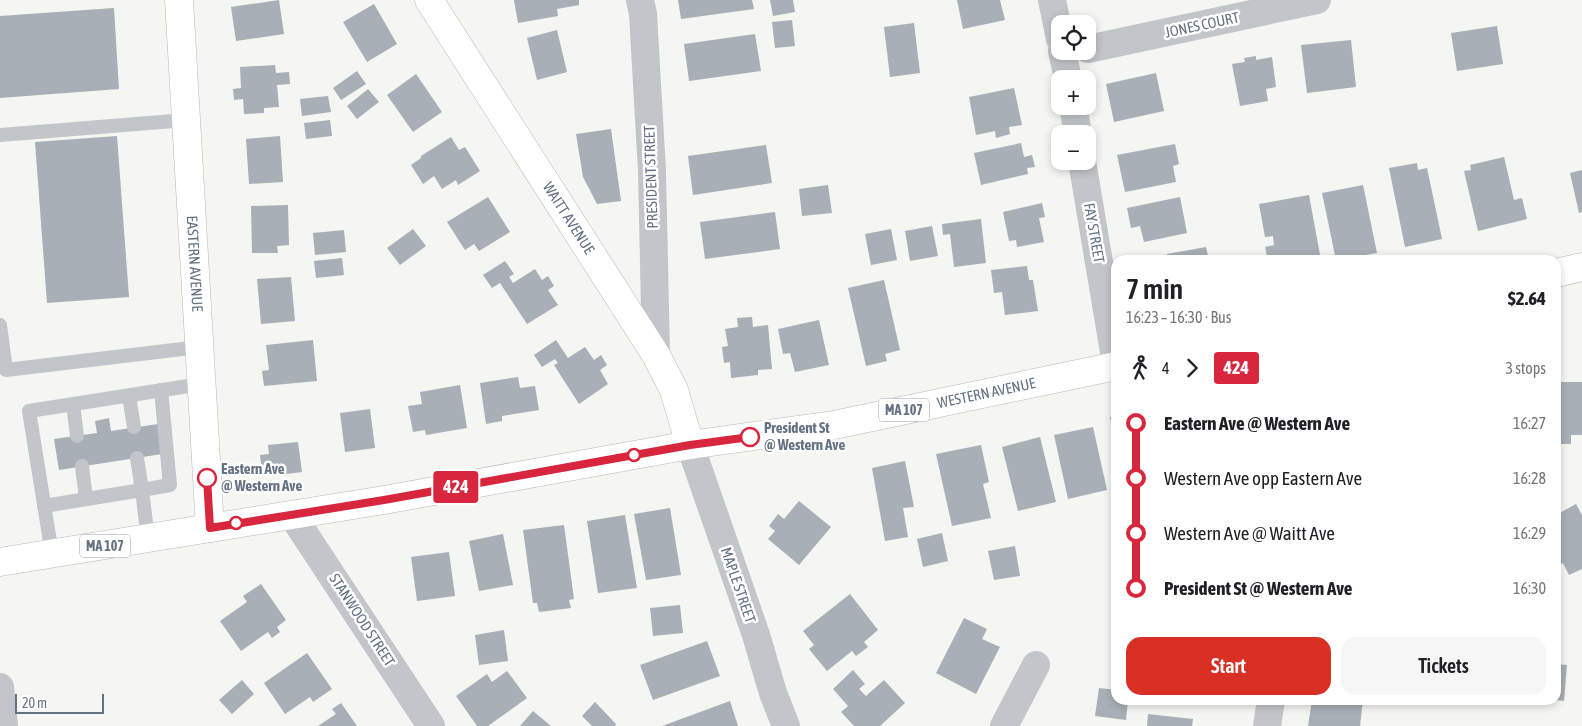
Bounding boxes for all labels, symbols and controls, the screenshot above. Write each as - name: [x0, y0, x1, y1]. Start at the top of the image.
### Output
- street label: JONES COURT: [1163, 8, 1241, 41]
- map controls: [1051, 15, 1096, 170]
- button: locate: [1051, 15, 1096, 60]
- button: +: [1051, 70, 1096, 115]
- street label: PRESIDENT STREET: [640, 125, 661, 229]
- button: −: [1051, 125, 1096, 170]
- street label: WAITT AVENUE: [540, 179, 599, 258]
- street label: FAY STREET: [1081, 201, 1108, 265]
- street label: EASTERN AVENUE: [184, 215, 206, 313]
- text: 7 min: [1126, 273, 1183, 305]
- text: $2.64: [1508, 287, 1546, 309]
- text: 16:23 – 16:30 · Bus: [1126, 308, 1231, 326]
- icon: walk: [1126, 354, 1154, 382]
- icon: forward: [1178, 354, 1206, 382]
- text: 424: [1224, 357, 1249, 378]
- text: 4: [1162, 359, 1170, 377]
- text: 3 stops: [1505, 359, 1546, 377]
- street label: WESTERN AVENUE: [936, 374, 1038, 411]
- road number: MA 107: [879, 398, 929, 422]
- text: Eastern Ave @ Western Ave: [1164, 412, 1350, 434]
- text: 16:27: [1513, 414, 1546, 432]
- place label: President St @ Western Ave: [764, 419, 845, 453]
- marker: President St @ Western Ave: [740, 427, 760, 447]
- unlabelled marker: [627, 448, 641, 462]
- place label: Eastern Ave @ Western Ave: [221, 460, 302, 494]
- text: Western Ave opp Eastern Ave: [1164, 467, 1362, 489]
- marker: Eastern Ave @ Western Ave: [197, 468, 217, 488]
- text: 16:28: [1513, 469, 1546, 487]
- line badge: 424: [427, 471, 485, 503]
- text: 424: [443, 476, 469, 497]
- unlabelled marker: [229, 516, 243, 530]
- text: Western Ave @ Waitt Ave: [1164, 522, 1335, 544]
- text: 16:29: [1513, 524, 1546, 542]
- road number: MA 107: [80, 534, 130, 558]
- street label: MAPLE STREET: [718, 545, 759, 625]
- street label: STANWOOD STREET: [326, 570, 399, 670]
- text: President St @ Western Ave: [1164, 577, 1352, 599]
- text: 16:30: [1513, 579, 1546, 597]
- button: Start: [1126, 637, 1331, 695]
- button: Tickets: [1341, 637, 1546, 695]
- scale bar: [15, 691, 104, 714]
- text: 20 m: [22, 695, 47, 711]

